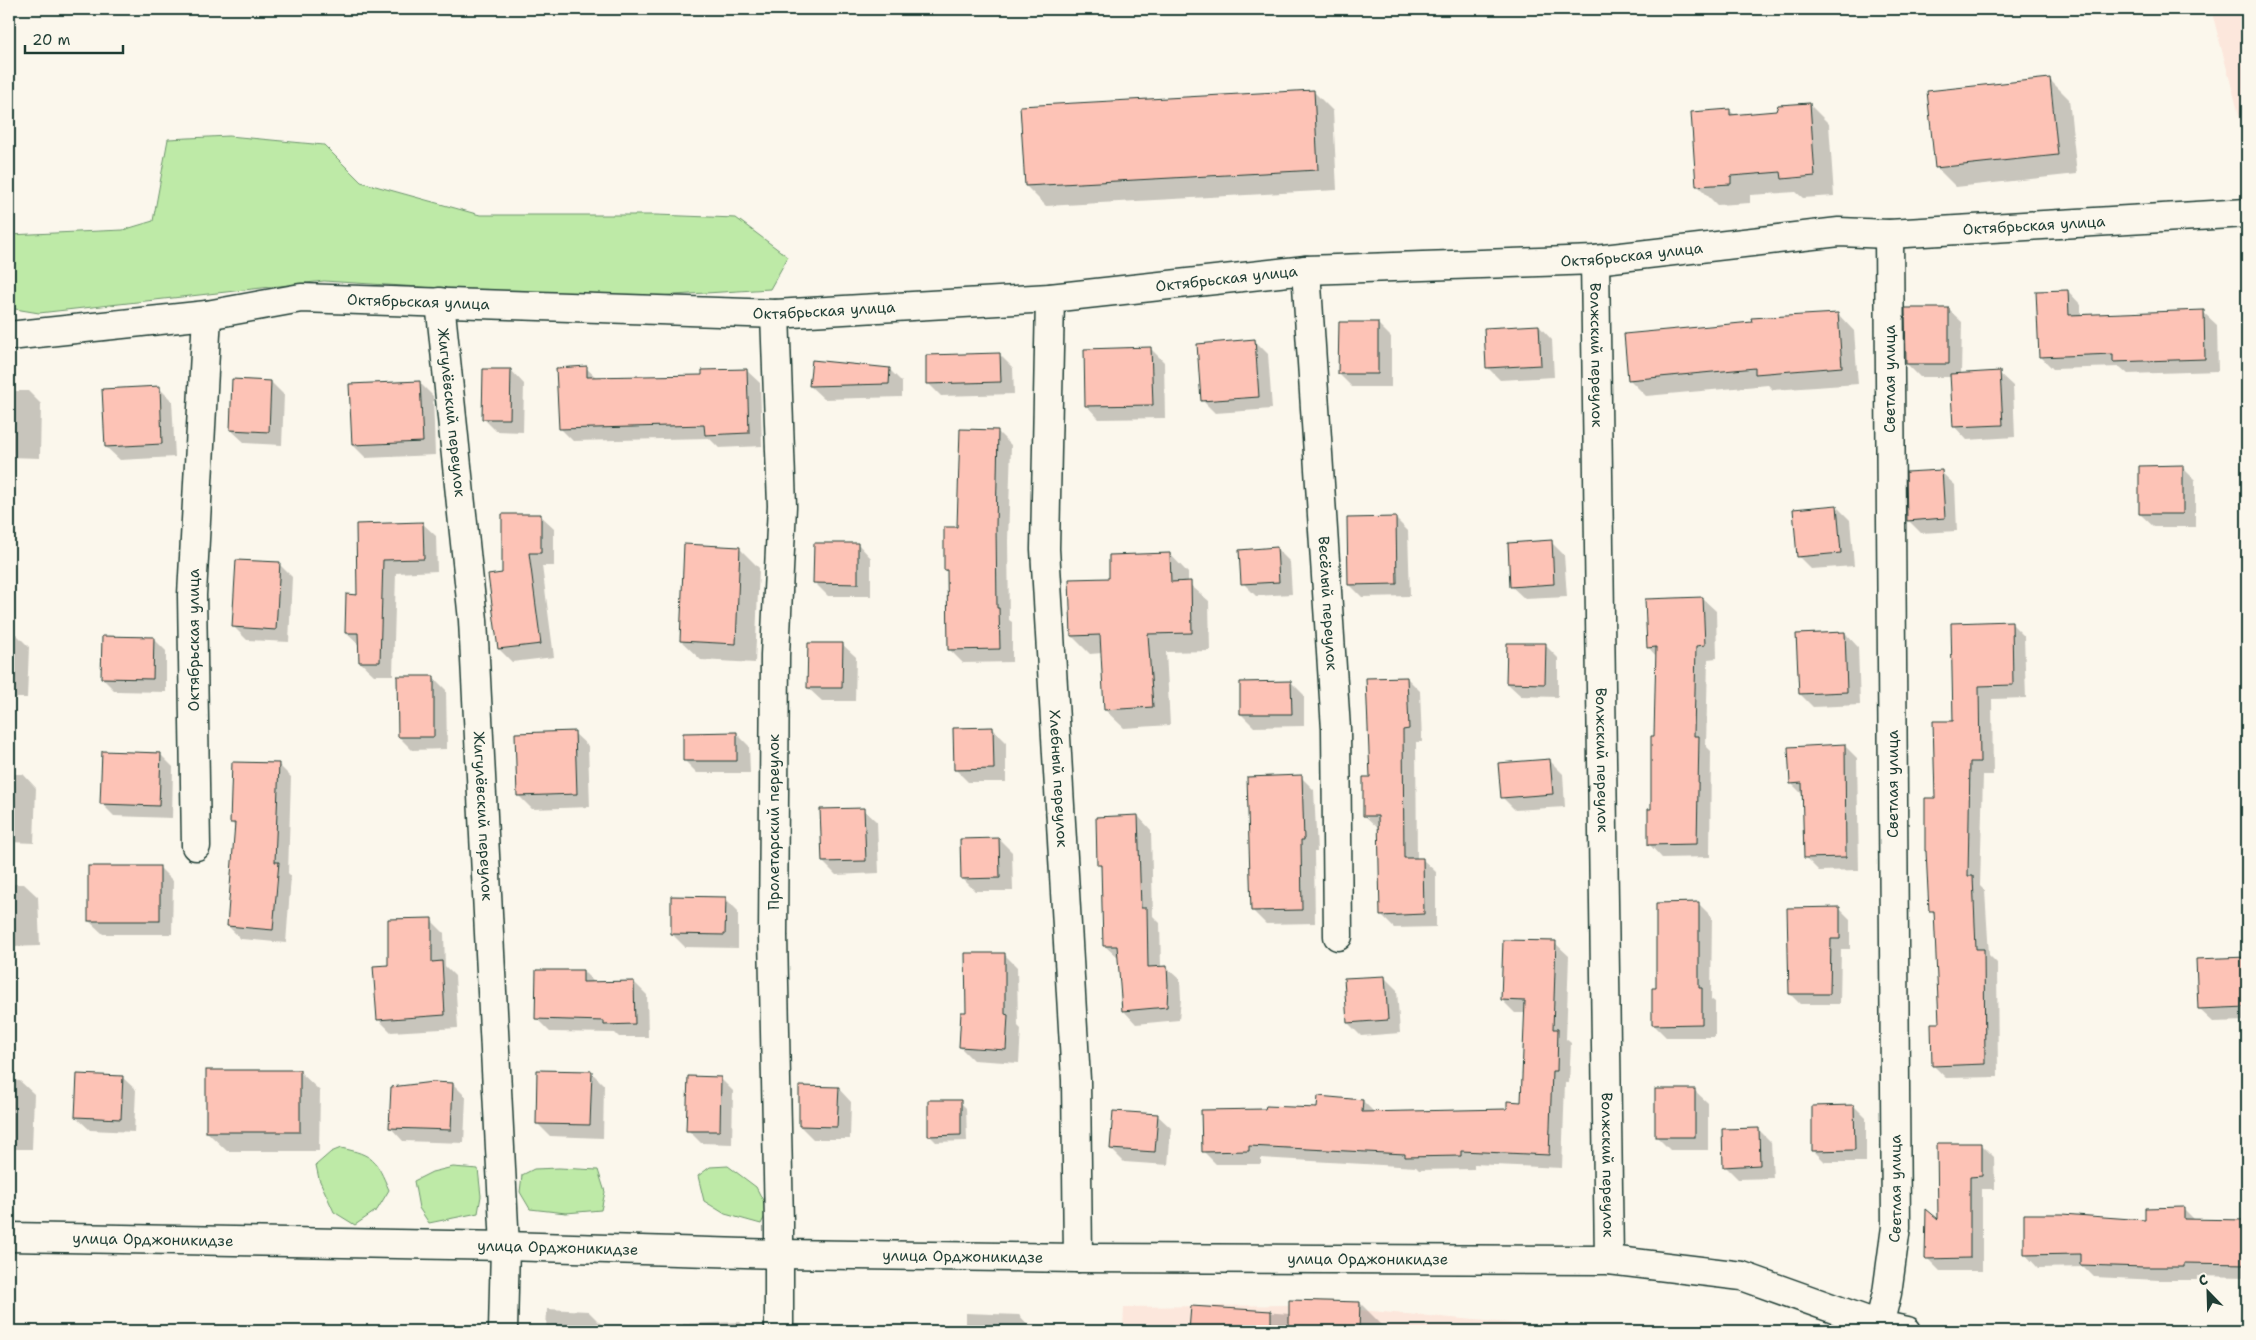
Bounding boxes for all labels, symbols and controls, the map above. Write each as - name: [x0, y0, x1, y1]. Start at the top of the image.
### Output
- scale bar: [25, 22, 122, 54]
- text: 20 m: [32, 30, 71, 50]
- street label: Октябрьская улица: [1962, 211, 2107, 240]
- street label: Октябрьская улица: [1560, 238, 1704, 271]
- street label: Октябрьская улица: [1154, 261, 1299, 296]
- street label: Волжский переулок: [1585, 282, 1607, 428]
- street label: Октябрьская улица: [347, 290, 491, 314]
- street label: Октябрьская улица: [752, 297, 897, 324]
- street label: Светлая улица: [1880, 324, 1900, 433]
- street label: Жигулёвский переулок: [433, 327, 470, 498]
- street label: Весёлый переулок: [1313, 535, 1342, 671]
- street label: Октябрьская улица: [184, 568, 204, 711]
- street label: Волжский переулок: [1591, 687, 1613, 832]
- street label: Хлебный переулок: [1044, 709, 1072, 848]
- street label: Светлая улица: [1883, 729, 1903, 838]
- street label: Жигулёвский переулок: [469, 731, 497, 901]
- street label: Пролетарский переулок: [764, 734, 784, 910]
- street label: Волжский переулок: [1597, 1092, 1619, 1237]
- street label: Светлая улица: [1884, 1134, 1906, 1244]
- street label: улица Орджоникидзе: [72, 1228, 234, 1251]
- street label: улица Орджоникидзе: [477, 1236, 639, 1260]
- street label: улица Орджоникидзе: [882, 1245, 1043, 1268]
- street label: улица Орджоникидзе: [1287, 1249, 1448, 1269]
- north arrow: [2184, 1268, 2234, 1318]
- text: С: [2195, 1270, 2210, 1290]

